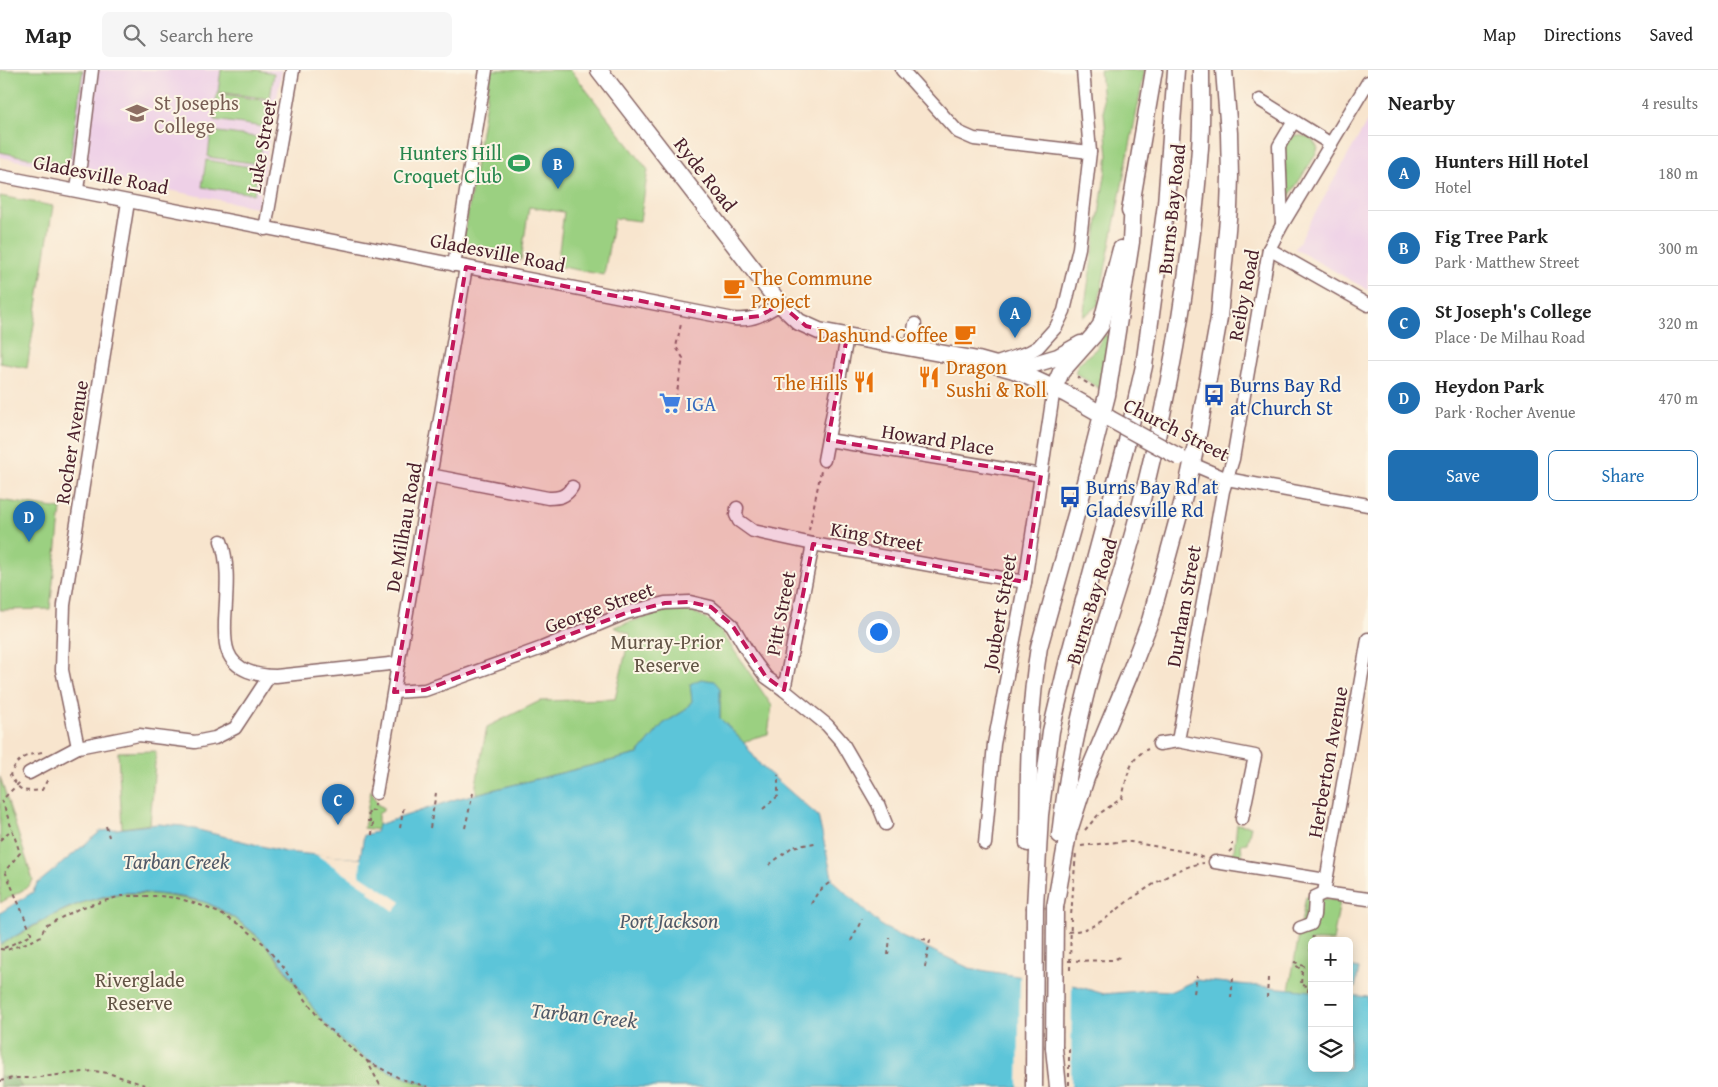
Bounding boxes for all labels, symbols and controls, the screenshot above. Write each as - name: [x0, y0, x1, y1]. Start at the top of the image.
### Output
- search box: [102, 12, 452, 57]
- text: Map: [25, 17, 72, 52]
- icon: search: [120, 21, 148, 49]
- text: Search here: [160, 21, 253, 49]
- text: Map: [1483, 21, 1516, 48]
- text: Directions: [1544, 21, 1621, 48]
- text: Saved: [1649, 21, 1693, 48]
- text: Nearby: [1388, 87, 1455, 118]
- place label: St Josephs College: [154, 88, 239, 140]
- text: 4 results: [1641, 91, 1698, 115]
- street label: Luke Street: [238, 97, 284, 195]
- school or university icon: St Josephs College: [124, 100, 150, 126]
- street label: Ryde Road: [668, 130, 745, 218]
- place label: Hunters Hill Croquet Club: [393, 138, 502, 190]
- street label: Burns Bay Road: [1150, 142, 1192, 276]
- street label: Gladesville Road: [31, 147, 171, 201]
- text: Hunters Hill Hotel: [1435, 147, 1589, 175]
- pin: B: [542, 148, 574, 189]
- sports icon: Hunters Hill Croquet Club: [506, 150, 532, 176]
- text: A: [1399, 161, 1409, 185]
- text: 180 m: [1658, 161, 1698, 185]
- text: Hotel: [1435, 175, 1471, 199]
- text: Fig Tree Park: [1435, 222, 1548, 250]
- street label: Gladesville Road: [428, 225, 568, 279]
- text: B: [1399, 236, 1409, 260]
- text: 300 m: [1658, 236, 1698, 260]
- street label: Reiby Road: [1220, 246, 1266, 343]
- text: Park · Matthew Street: [1435, 250, 1579, 274]
- place label: The Commune Project: [751, 263, 872, 315]
- cafe icon: The Commune Project: [721, 275, 747, 301]
- pin: A: [999, 297, 1031, 338]
- text: St Joseph's College: [1435, 297, 1592, 325]
- text: C: [1399, 311, 1409, 335]
- text: 320 m: [1658, 311, 1698, 335]
- place label: Dashund Coffee: [817, 320, 948, 349]
- cafe icon: Dashund Coffee: [952, 321, 978, 347]
- text: Place · De Milhau Road: [1435, 325, 1585, 349]
- place label: Dragon Sushi & Roll: [946, 352, 1047, 404]
- restaurant icon: Dragon Sushi & Roll: [916, 364, 942, 390]
- place label: The Hills: [774, 368, 848, 397]
- restaurant icon: The Hills: [851, 369, 877, 395]
- place label: Burns Bay Rd at Church St: [1230, 370, 1342, 422]
- text: Heydon Park: [1435, 372, 1544, 400]
- street label: Rocher Avenue: [47, 378, 95, 506]
- bus stop icon: Burns Bay Rd at Church St: [1201, 382, 1227, 408]
- text: D: [1399, 386, 1409, 410]
- text: 470 m: [1658, 386, 1698, 410]
- place label: IGA: [686, 389, 716, 418]
- supermarket icon: IGA: [657, 390, 683, 416]
- street label: Church Street: [1119, 390, 1235, 468]
- text: Park · Rocher Avenue: [1435, 400, 1576, 424]
- street label: Howard Place: [880, 416, 996, 462]
- button: Save: [1388, 450, 1538, 501]
- button: Share: [1548, 450, 1698, 501]
- street label: De Milhau Road: [377, 460, 429, 594]
- place label: Burns Bay Rd at Gladesville Rd: [1086, 472, 1218, 524]
- bus stop icon: Burns Bay Rd at Gladesville Rd: [1057, 484, 1083, 510]
- pin: D: [13, 501, 45, 542]
- street label: King Street: [828, 514, 926, 558]
- street label: Burns Bay Road: [1058, 534, 1124, 668]
- street label: Durham Street: [1158, 543, 1208, 669]
- street label: Joubert Street: [974, 552, 1023, 675]
- street label: Pitt Street: [758, 568, 802, 658]
- street label: George Street: [540, 574, 658, 640]
- your location: [866, 619, 892, 645]
- park label: Murray-Prior Reserve: [611, 627, 723, 679]
- street label: Herberton Avenue: [1299, 684, 1355, 840]
- pin: C: [322, 784, 354, 825]
- water label: Tarban Creek: [123, 846, 230, 877]
- water label: Port Jackson: [619, 905, 719, 936]
- map controls: [1308, 937, 1353, 1072]
- button: +: [1308, 937, 1353, 982]
- park label: Riverglade Reserve: [95, 965, 185, 1017]
- button: −: [1308, 982, 1353, 1027]
- water label: Tarban Creek: [529, 994, 639, 1036]
- button: layers: [1308, 1027, 1353, 1072]

